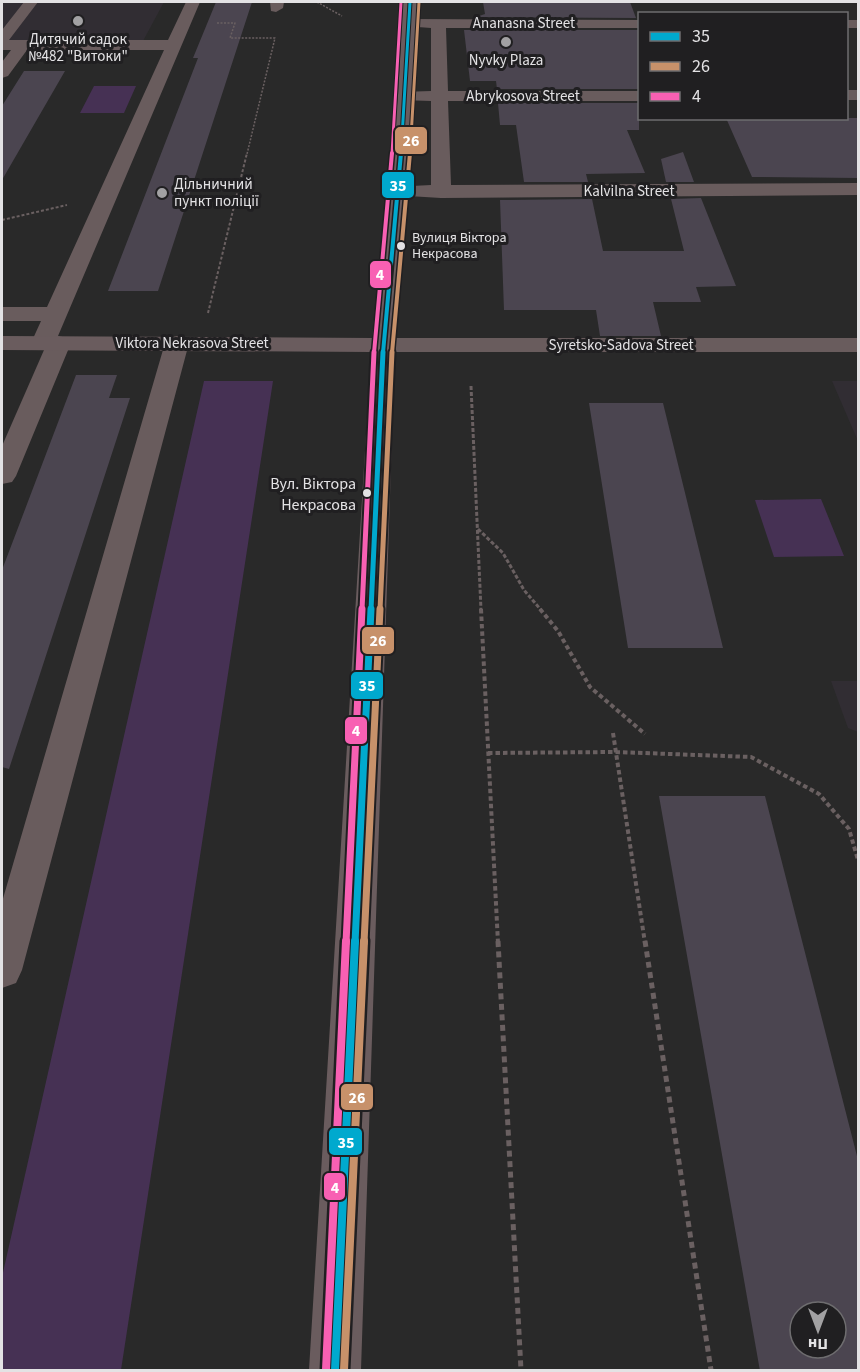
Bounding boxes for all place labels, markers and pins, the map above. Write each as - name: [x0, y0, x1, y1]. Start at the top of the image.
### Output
- marker: Дитячий садок №482 "Витоки": [71, 14, 85, 28]
- place label: Дитячий садок №482 "Витоки": [28, 29, 128, 67]
- marker: Nyvky Plaza: [499, 35, 513, 49]
- place label: Nyvky Plaza: [469, 50, 543, 71]
- place label: Дільничний пункт поліції: [174, 174, 259, 212]
- marker: Дільничний пункт поліції: [155, 186, 169, 200]
- place label: Вулиця Віктора Некрасова: [412, 228, 506, 264]
- marker: Вулиця Віктора Некрасова: [395, 240, 407, 252]
- place label: Вул. Віктора Некрасова: [270, 473, 356, 516]
- marker: Вул. Віктора Некрасова: [361, 487, 373, 499]

